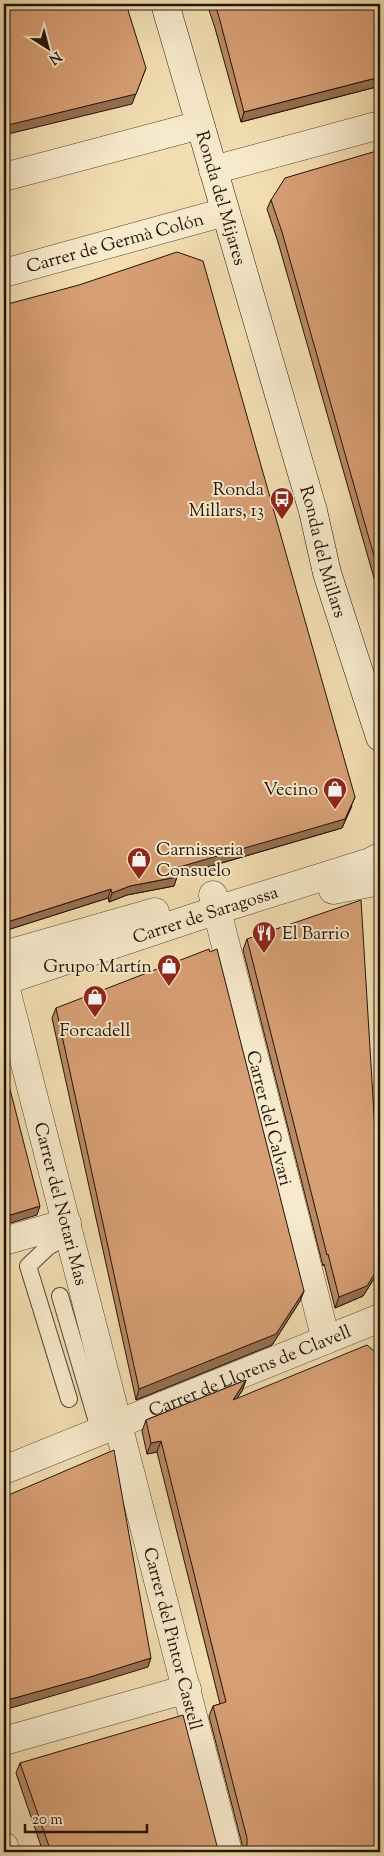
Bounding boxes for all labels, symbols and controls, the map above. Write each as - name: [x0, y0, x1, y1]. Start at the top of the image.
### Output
- north arrow: [22, 22, 72, 72]
- text: N: [44, 46, 65, 68]
- street label: Ronda del Mijares: [188, 128, 252, 269]
- street label: Carrer de Germà Colón: [24, 207, 207, 281]
- place label: Ronda Millars, 13: [189, 478, 264, 525]
- street label: Ronda del Millars: [291, 483, 352, 622]
- bus stop icon: Ronda Millars, 13: [269, 486, 295, 520]
- shop icon: Vecino: [322, 776, 348, 810]
- place label: Vecino: [263, 778, 318, 804]
- place label: Carnisseria Consuelo: [156, 838, 244, 885]
- shop icon: Carnisseria Consuelo: [126, 846, 152, 880]
- street label: Carrer de Saragossa: [130, 881, 282, 952]
- restaurant icon: El Barrio: [251, 920, 277, 954]
- place label: El Barrio: [282, 922, 350, 948]
- shop icon: Grupo Martín: [156, 953, 182, 987]
- place label: Grupo Martín: [43, 955, 152, 981]
- shop icon: Forcadell: [82, 984, 108, 1018]
- place label: Forcadell: [60, 1019, 130, 1045]
- street label: Carrer del Calvari: [238, 1048, 297, 1189]
- street label: Carrer del Notari Mas: [26, 1120, 93, 1289]
- street label: Carrer de Llorens de Clavell: [145, 1320, 356, 1425]
- street label: Carrer del Pintor Castell: [135, 1545, 207, 1733]
- scale bar: [25, 1801, 148, 1833]
- text: 20 m: [32, 1810, 63, 1831]

